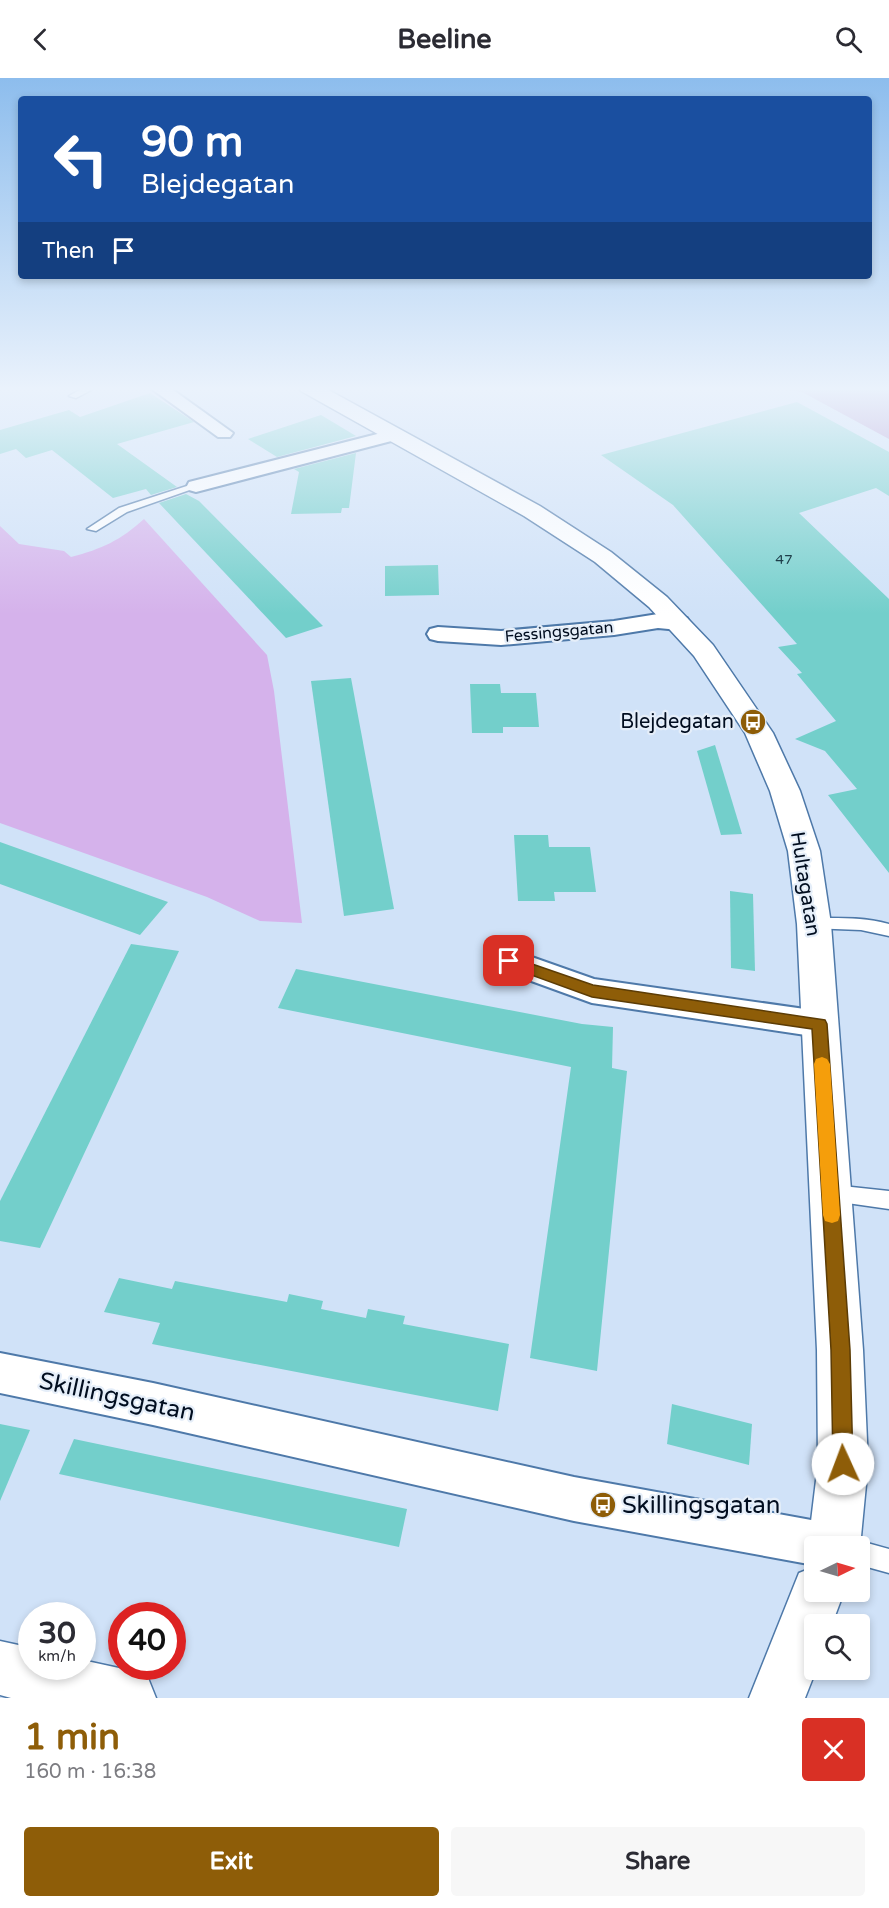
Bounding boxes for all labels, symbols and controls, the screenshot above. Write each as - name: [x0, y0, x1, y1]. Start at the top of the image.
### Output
- icon: back: [24, 23, 57, 56]
- text: Beeline: [397, 23, 492, 56]
- icon: search: [832, 23, 865, 56]
- text: 90 m: [141, 117, 243, 168]
- icon: left: [42, 120, 120, 198]
- text: Blejdegatan: [141, 168, 295, 201]
- icon: arrive: [107, 234, 140, 267]
- text: Then: [42, 238, 95, 264]
- house number: 47: [775, 551, 793, 568]
- street label: Fessingsgatan: [504, 617, 614, 647]
- bus stop icon: Blejdegatan: [738, 707, 768, 737]
- place label: Blejdegatan: [620, 710, 734, 734]
- street label: Hultagatan: [785, 830, 825, 938]
- pin: [483, 935, 534, 986]
- icon: arrive: [492, 944, 525, 977]
- street label: Skillingsgatan: [36, 1366, 198, 1428]
- position arrow: [811, 1432, 875, 1496]
- bus stop icon: Skillingsgatan: [588, 1490, 618, 1520]
- place label: Skillingsgatan: [622, 1491, 780, 1520]
- north arrow: [804, 1536, 870, 1602]
- map controls: [804, 1536, 870, 1680]
- speed limit sign: 40: [108, 1602, 186, 1680]
- button: search: [804, 1614, 870, 1680]
- text: 30: [38, 1615, 76, 1652]
- text: km/h: [38, 1647, 76, 1665]
- text: 1 min: [24, 1716, 120, 1759]
- button: close: [802, 1718, 865, 1781]
- text: 160 m · 16:38: [24, 1760, 156, 1784]
- button: Exit: [24, 1827, 439, 1896]
- button: Share: [451, 1827, 865, 1896]

